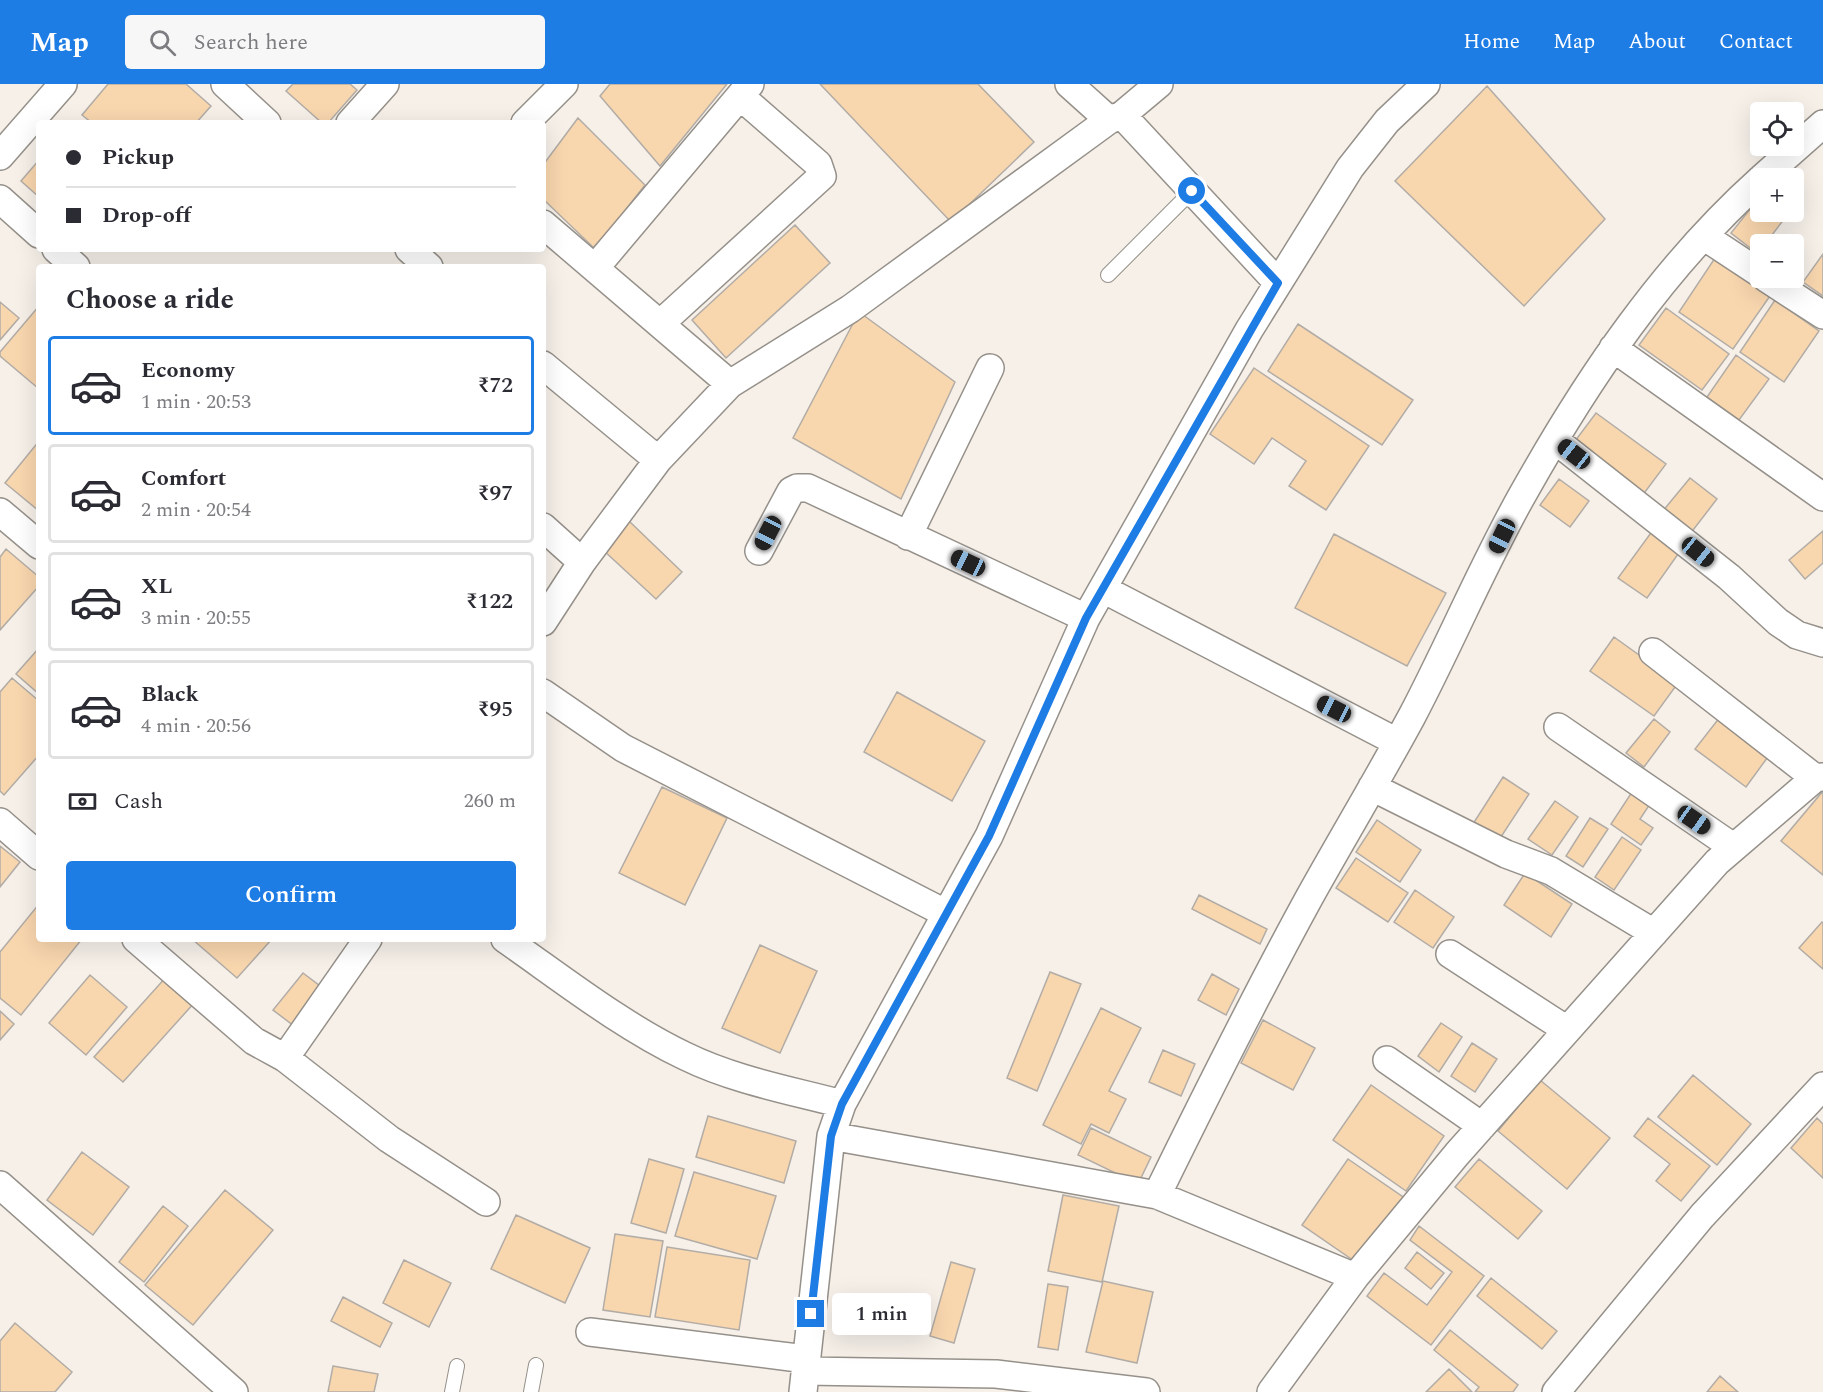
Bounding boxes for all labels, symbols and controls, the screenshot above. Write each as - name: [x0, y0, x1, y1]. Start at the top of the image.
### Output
- search box: [125, 15, 545, 69]
- text: Map: [30, 21, 89, 64]
- icon: search: [146, 26, 179, 59]
- text: Search here: [194, 26, 308, 59]
- text: Home: [1463, 26, 1520, 58]
- text: Map: [1553, 26, 1595, 58]
- text: About: [1628, 26, 1686, 58]
- text: Contact: [1719, 26, 1793, 58]
- map controls: [1750, 102, 1804, 288]
- button: locate: [1750, 102, 1804, 156]
- text: Pickup: [102, 141, 174, 174]
- button: +: [1750, 168, 1804, 222]
- route start: [1178, 177, 1205, 204]
- text: Drop-off: [102, 199, 191, 232]
- button: −: [1750, 234, 1804, 288]
- text: Choose a ride: [66, 279, 234, 321]
- text: Economy: [141, 354, 234, 387]
- icon: car: [69, 359, 123, 413]
- text: ₹72: [478, 369, 513, 402]
- text: 1 min · 20:53: [141, 387, 251, 417]
- car: [1554, 436, 1594, 472]
- text: Comfort: [141, 462, 226, 495]
- icon: car: [69, 467, 123, 521]
- text: ₹97: [478, 477, 513, 510]
- text: 2 min · 20:54: [141, 495, 251, 525]
- car: [752, 513, 784, 553]
- car: [1486, 516, 1518, 556]
- car: [1678, 534, 1718, 570]
- car: [948, 547, 988, 579]
- text: XL: [141, 570, 172, 603]
- icon: car: [69, 575, 123, 629]
- text: ₹122: [466, 585, 513, 618]
- text: 3 min · 20:55: [141, 603, 251, 633]
- text: Black: [141, 678, 199, 711]
- icon: car: [69, 683, 123, 737]
- text: ₹95: [478, 693, 513, 726]
- car: [1314, 693, 1354, 725]
- text: 4 min · 20:56: [141, 711, 251, 741]
- icon: cash: [66, 785, 99, 818]
- text: Cash: [114, 785, 163, 818]
- text: 260 m: [464, 786, 516, 816]
- car: [1674, 802, 1714, 838]
- button: Confirm: [66, 861, 516, 930]
- callout: 1 min: [832, 1293, 931, 1335]
- text: 1 min: [856, 1299, 907, 1329]
- route end: [797, 1300, 824, 1327]

